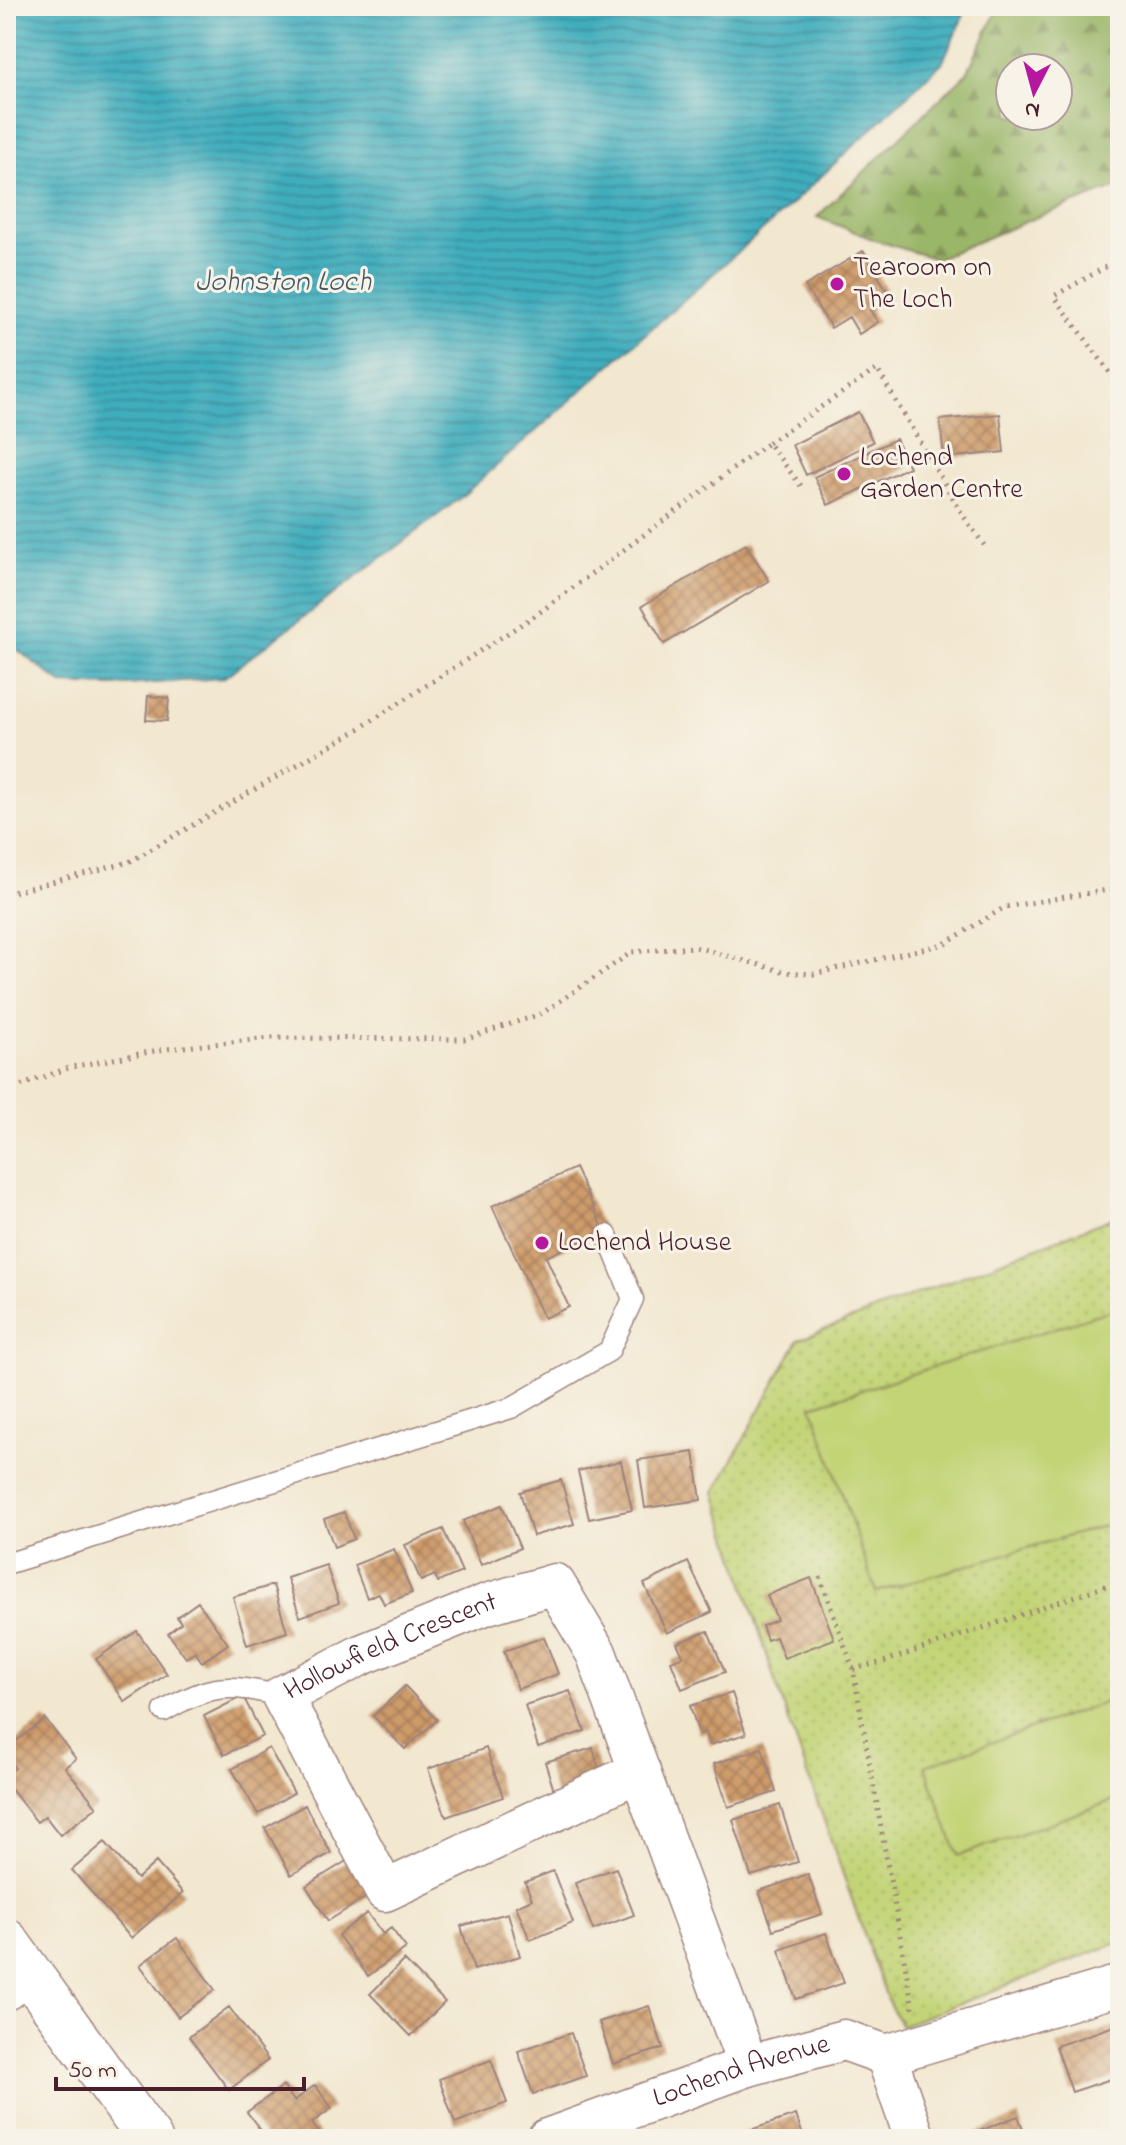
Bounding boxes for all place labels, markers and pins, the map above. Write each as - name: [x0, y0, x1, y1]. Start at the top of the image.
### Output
- place label: Tearoom on The Loch: [853, 248, 992, 321]
- marker: Tearoom on The Loch: [828, 275, 846, 293]
- place label: Lochend Garden Centre: [860, 438, 1023, 511]
- marker: Lochend Garden Centre: [835, 465, 853, 483]
- place label: Lochend House: [558, 1223, 732, 1264]
- marker: Lochend House: [533, 1234, 551, 1252]

